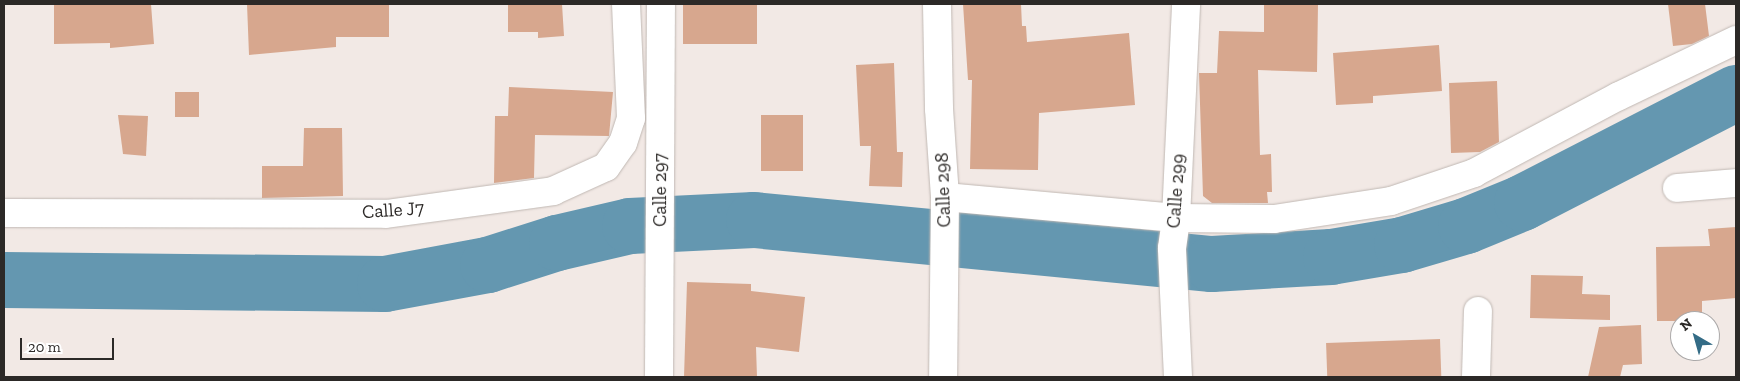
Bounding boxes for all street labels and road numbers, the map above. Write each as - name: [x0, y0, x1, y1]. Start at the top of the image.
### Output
- street label: Calle 298: [930, 152, 956, 228]
- street label: Calle 297: [649, 153, 671, 227]
- street label: Calle 299: [1162, 153, 1190, 229]
- street label: Calle J7: [361, 196, 425, 224]

